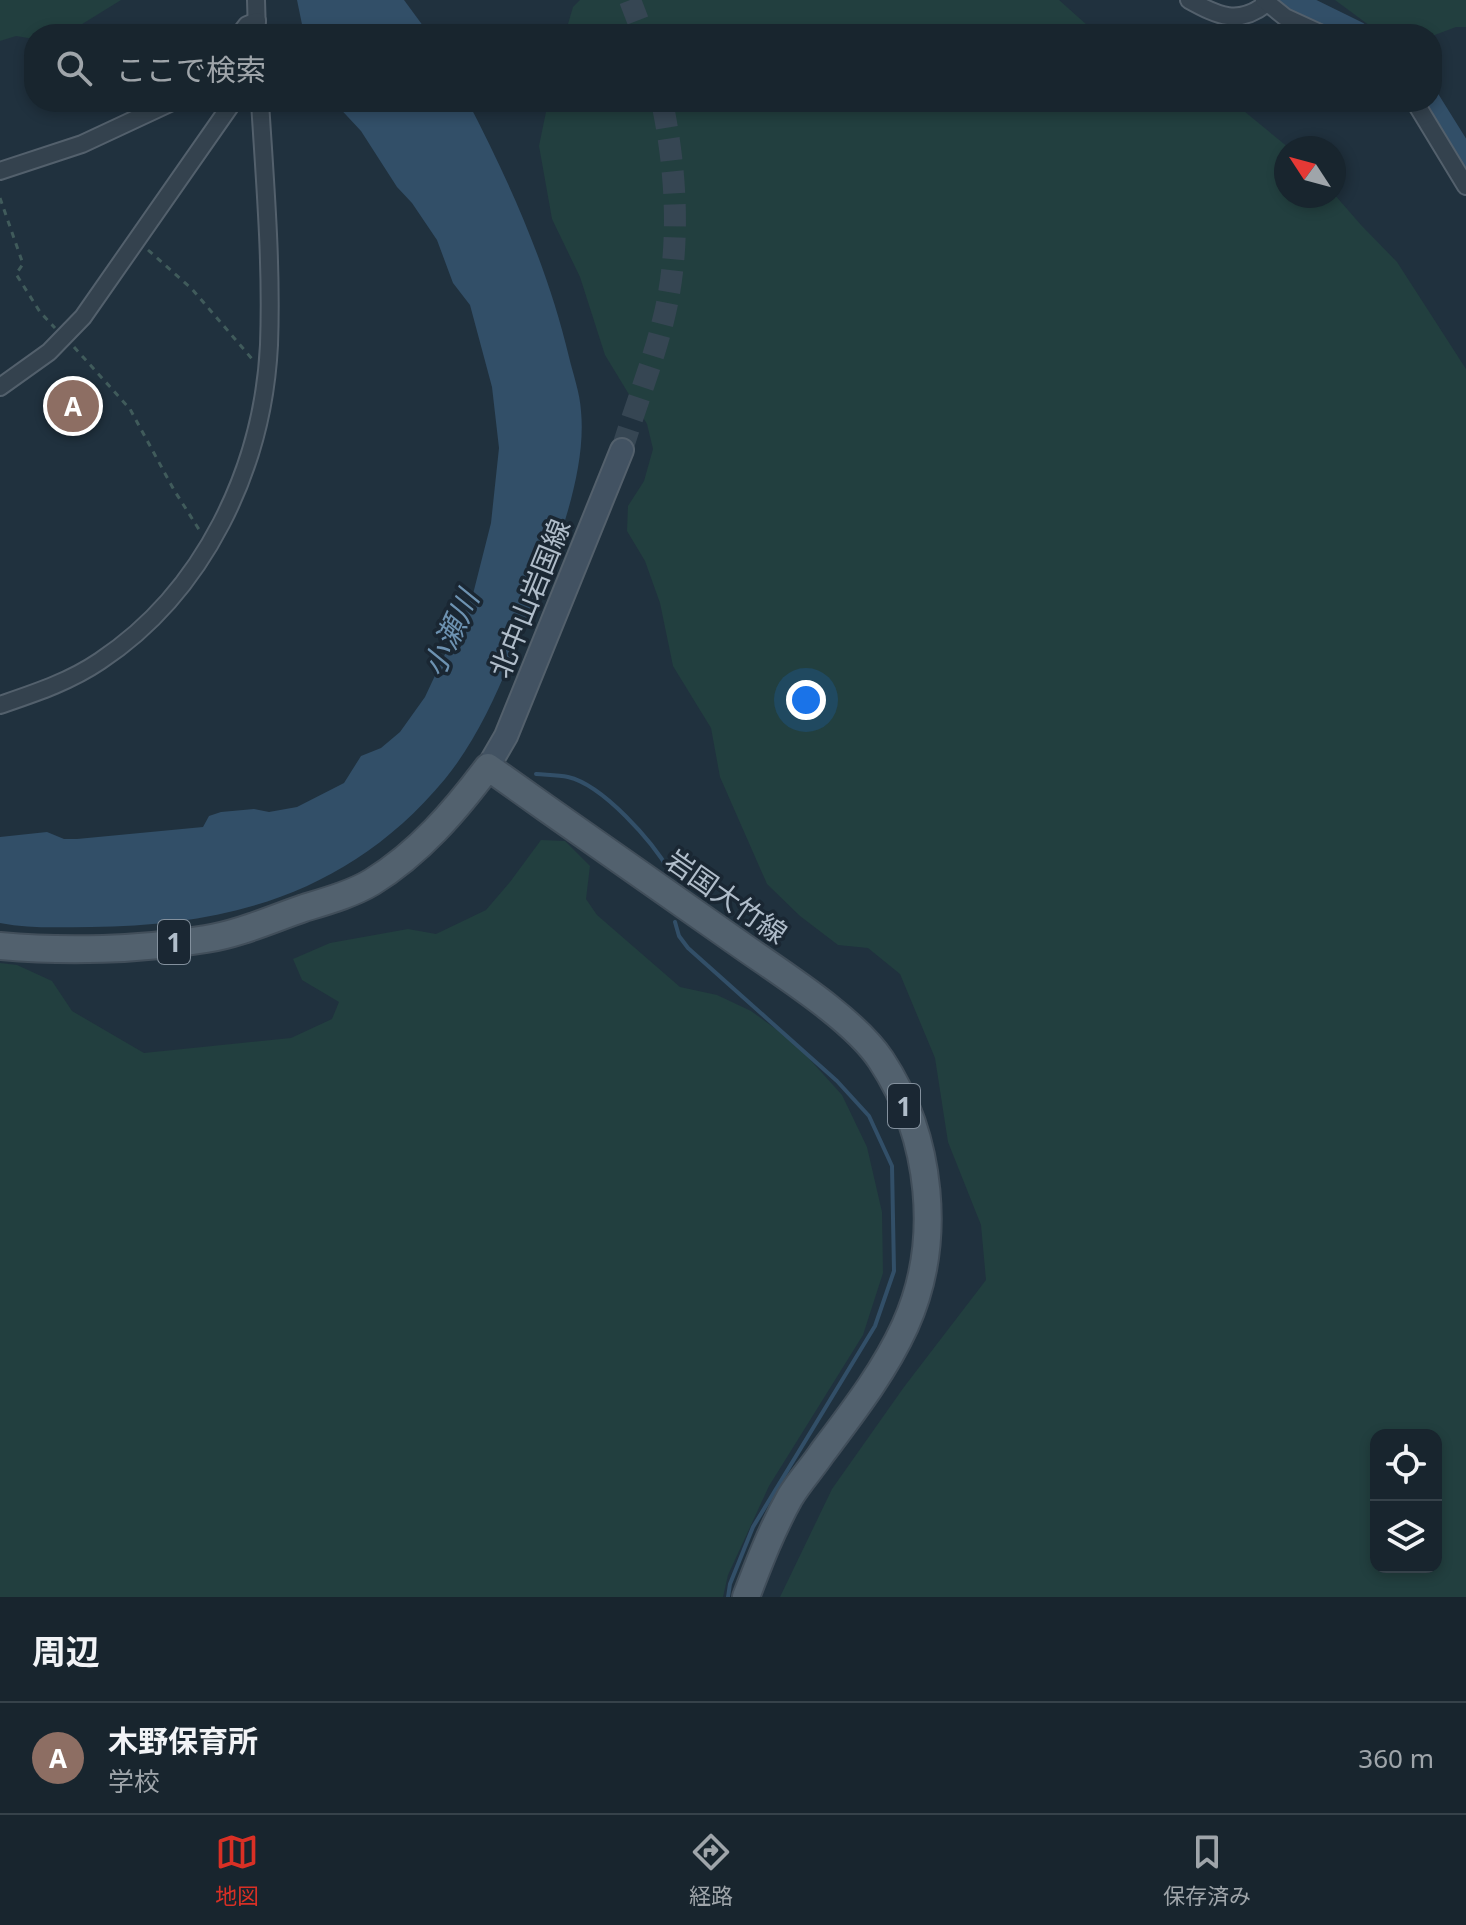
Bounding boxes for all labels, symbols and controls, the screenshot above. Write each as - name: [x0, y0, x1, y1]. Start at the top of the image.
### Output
- search box: [24, 24, 1442, 112]
- icon: search: [52, 46, 96, 90]
- text: ここで検索: [116, 49, 266, 90]
- north arrow: [1274, 136, 1346, 208]
- pin: A: [47, 376, 99, 436]
- street label: 北中山岩国線: [480, 513, 578, 683]
- water label: 小瀬川: [412, 581, 489, 682]
- your location: [786, 680, 826, 720]
- street label: 岩国大竹線: [659, 840, 795, 952]
- road number: 1: [158, 920, 190, 964]
- road number: 1: [888, 1084, 920, 1128]
- map controls: [1370, 1429, 1442, 1573]
- button: locate: [1370, 1429, 1442, 1501]
- button: layers: [1370, 1501, 1442, 1573]
- text: 周辺: [32, 1628, 100, 1674]
- text: 木野保育所: [108, 1720, 258, 1761]
- text: A: [49, 1740, 67, 1776]
- text: 360 m: [1358, 1740, 1434, 1776]
- text: 学校: [108, 1763, 160, 1799]
- tab: 地図: [215, 1830, 259, 1910]
- tab: 経路: [689, 1830, 733, 1910]
- tab: 保存済み: [1163, 1830, 1251, 1910]

